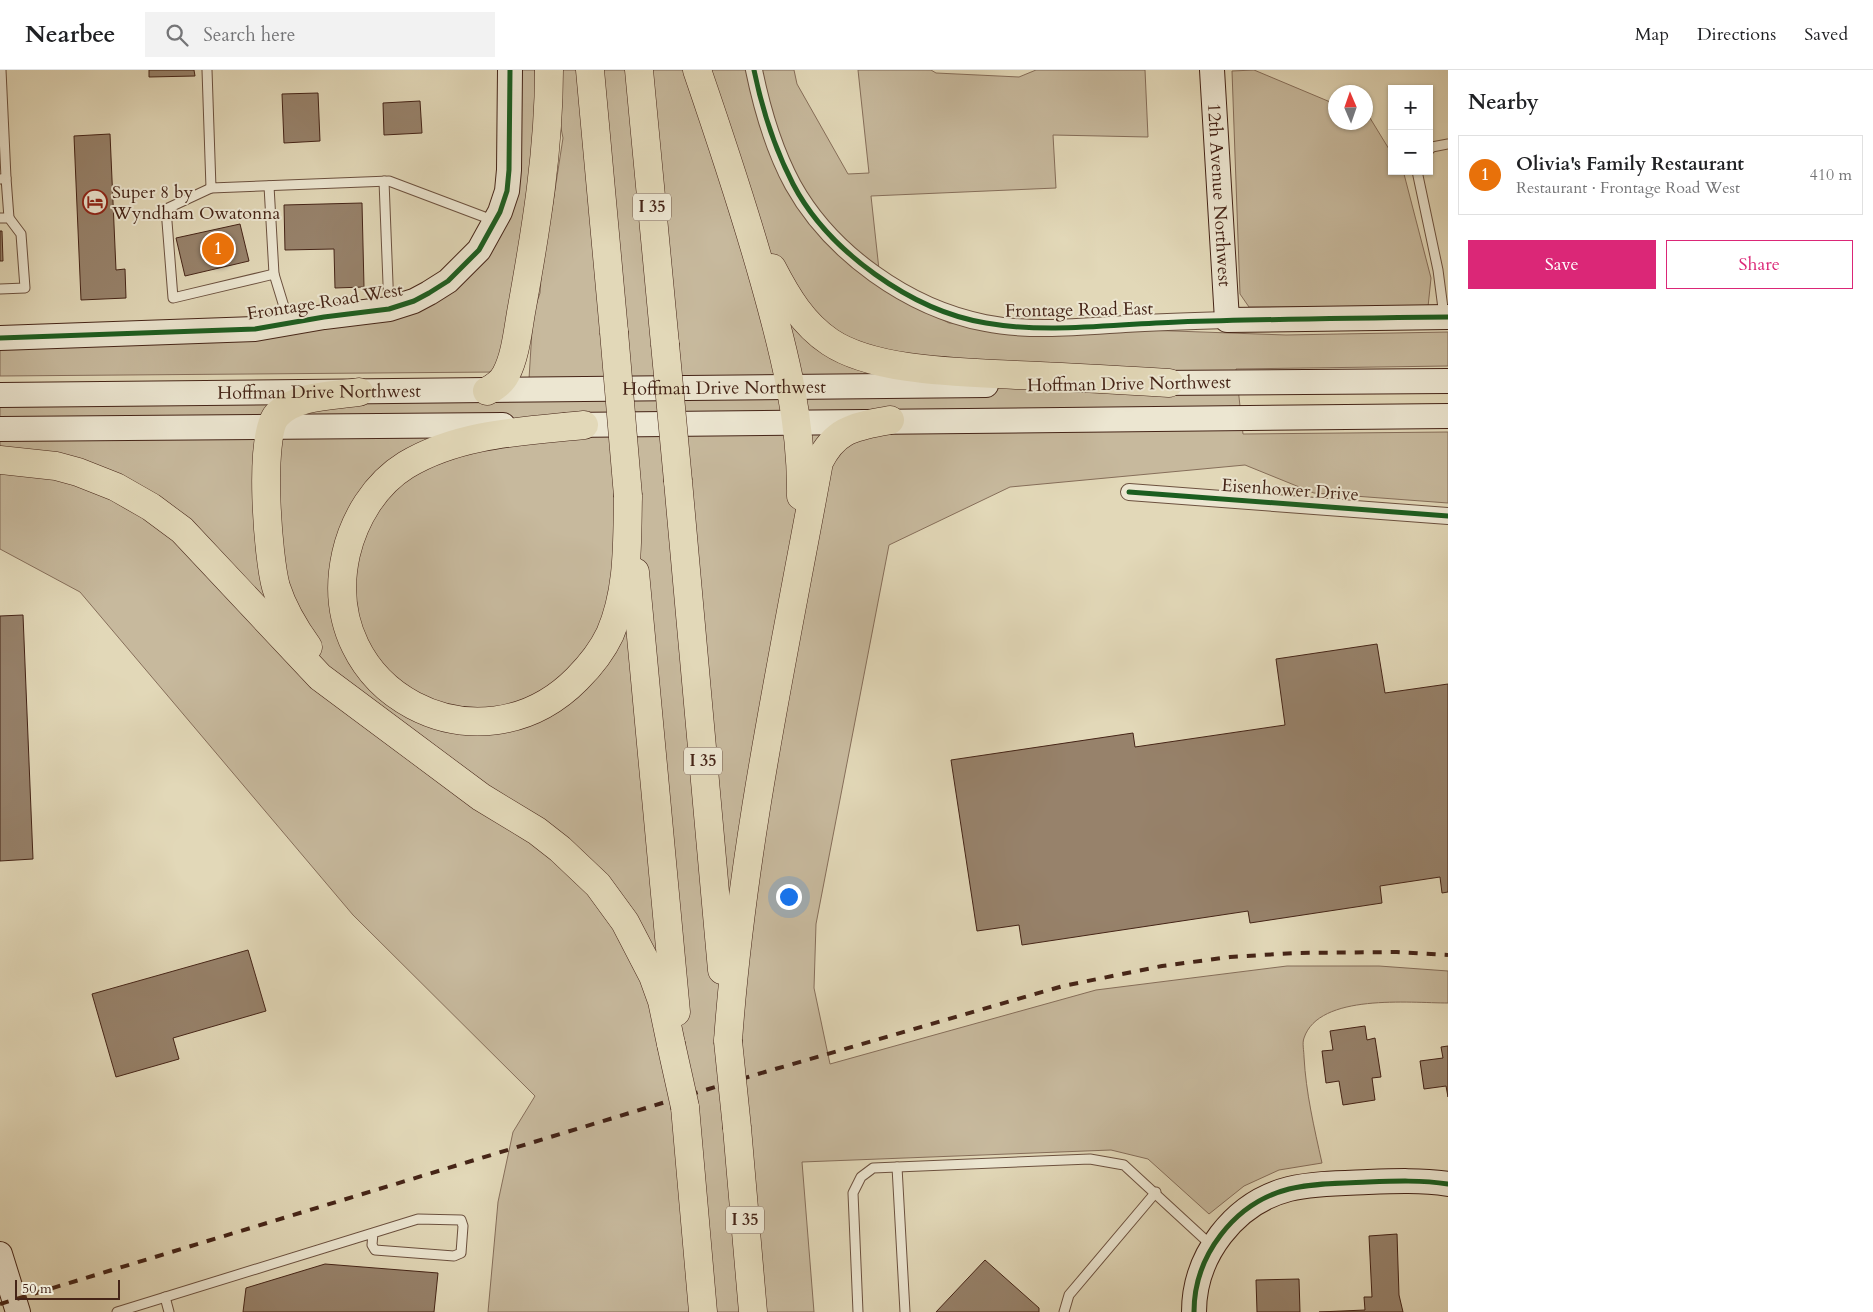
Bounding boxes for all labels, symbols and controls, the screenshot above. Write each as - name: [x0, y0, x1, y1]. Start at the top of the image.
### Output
- search box: [145, 12, 495, 57]
- text: Nearbee: [25, 18, 115, 51]
- icon: search: [163, 21, 191, 49]
- text: Search here: [203, 22, 295, 48]
- text: Map: [1635, 22, 1669, 47]
- text: Directions: [1697, 22, 1776, 47]
- text: Saved: [1804, 22, 1848, 47]
- north arrow: [1328, 85, 1373, 130]
- map controls: [1388, 85, 1433, 175]
- button: +: [1388, 85, 1433, 130]
- text: Nearby: [1468, 88, 1539, 117]
- street label: 12th Avenue Northwest: [1202, 102, 1237, 288]
- button: −: [1388, 130, 1433, 175]
- text: Olivia's Family Restaurant: [1516, 151, 1744, 177]
- text: 1: [1481, 164, 1489, 186]
- text: 410 m: [1810, 164, 1852, 186]
- text: Restaurant · Frontage Road West: [1516, 177, 1740, 199]
- place label: Super 8 by Wyndham Owatonna: [111, 180, 281, 226]
- hotel icon: Super 8 by Wyndham Owatonna: [82, 189, 108, 215]
- road number: I 35: [633, 194, 671, 220]
- pin: 1: [202, 230, 234, 268]
- button: Save: [1468, 240, 1656, 289]
- button: Share: [1666, 240, 1853, 289]
- street label: Frontage Road West: [245, 277, 405, 327]
- street label: Frontage Road East: [1005, 296, 1154, 324]
- street label: Hoffman Drive Northwest: [1027, 370, 1231, 398]
- street label: Hoffman Drive Northwest: [622, 374, 826, 401]
- street label: Hoffman Drive Northwest: [217, 378, 421, 405]
- street label: Eisenhower Drive: [1220, 473, 1360, 507]
- road number: I 35: [684, 748, 722, 774]
- your location: [776, 884, 802, 910]
- road number: I 35: [726, 1206, 764, 1234]
- scale bar: [15, 1277, 120, 1300]
- text: 50 m: [22, 1279, 52, 1298]

